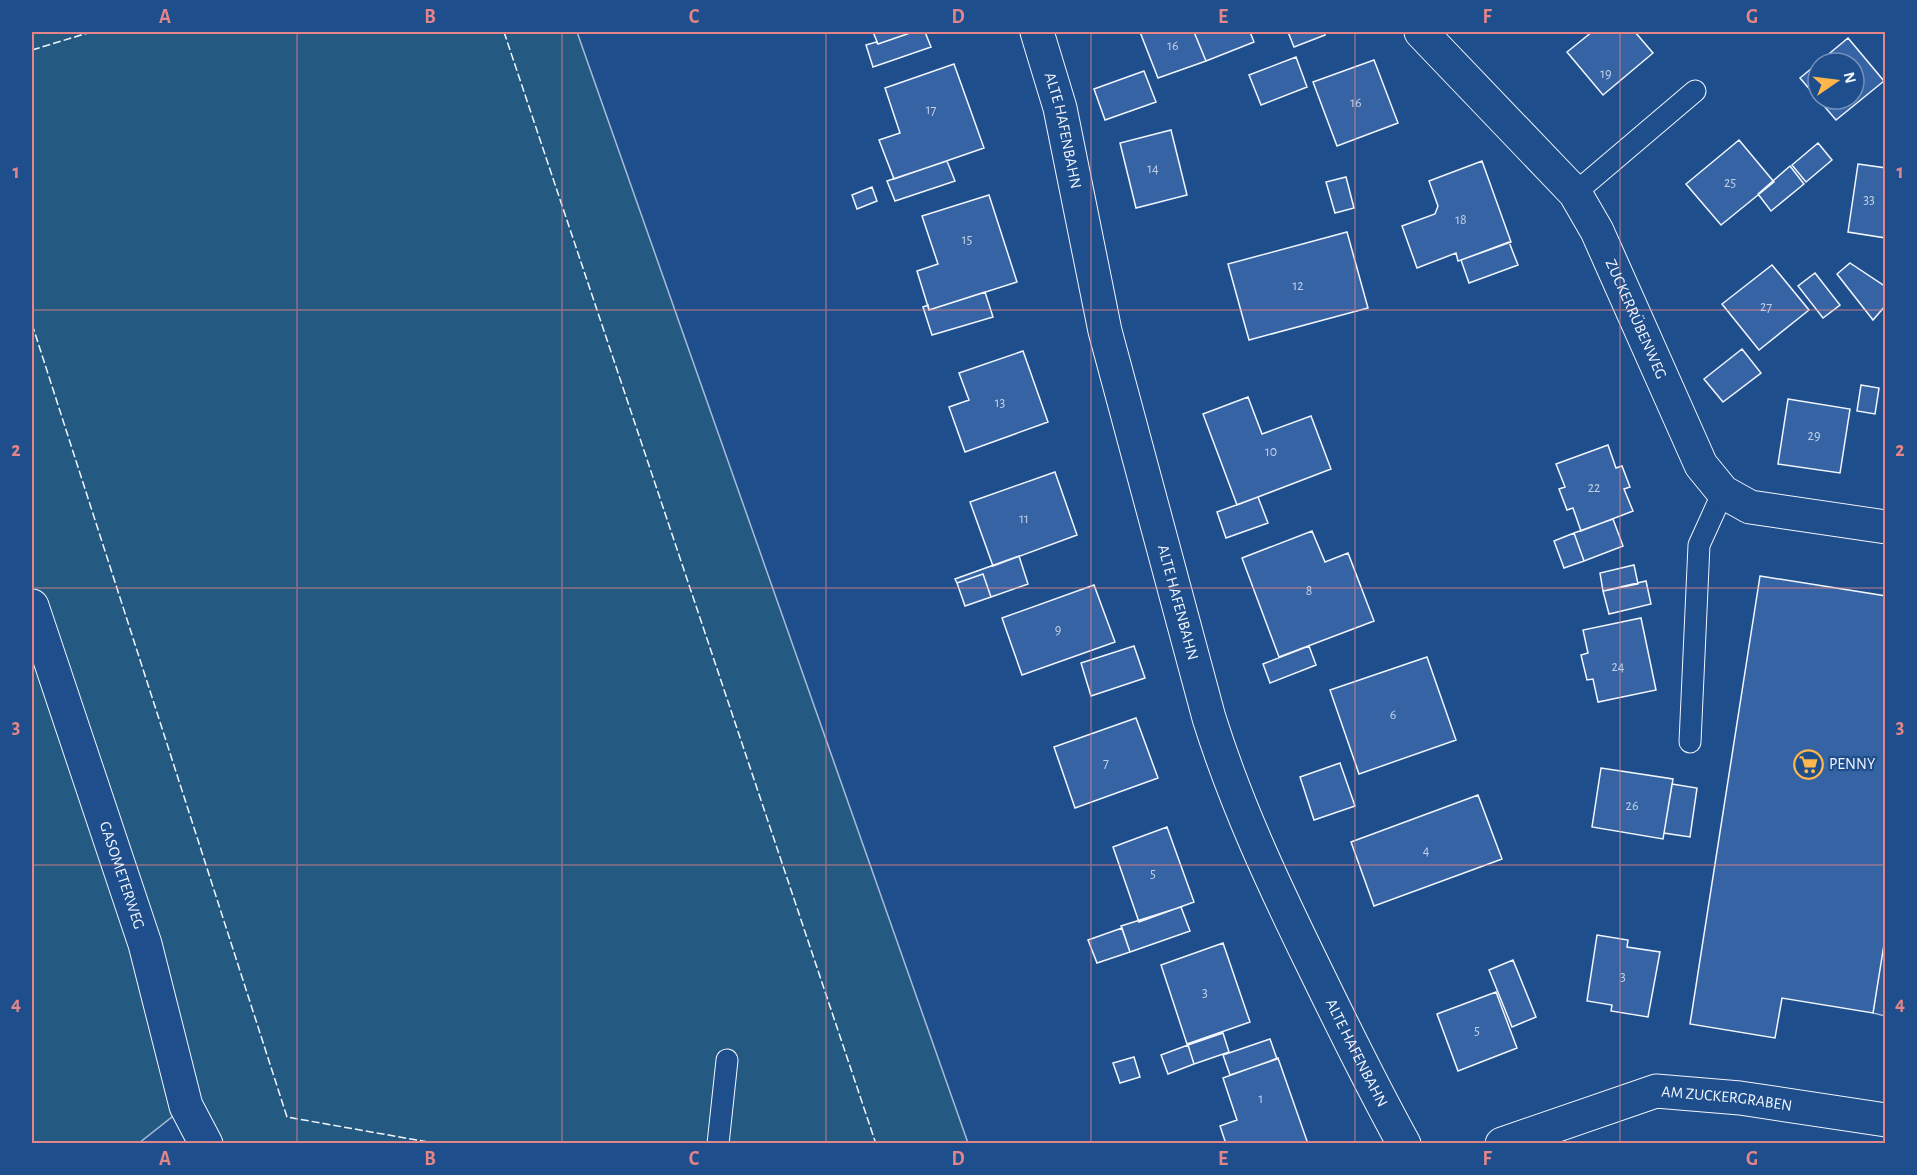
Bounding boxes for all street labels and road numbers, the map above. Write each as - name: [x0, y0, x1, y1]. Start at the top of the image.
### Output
- street label: ALTE HAFENBAHN: [1042, 70, 1084, 190]
- street label: ZUCKERRÜBENWEG: [1603, 257, 1670, 381]
- street label: ALTE HAFENBAHN: [1155, 543, 1201, 662]
- street label: GASOMETERWEG: [97, 820, 147, 931]
- street label: ALTE HAFENBAHN: [1323, 996, 1391, 1110]
- street label: AM ZUCKERGRABEN: [1661, 1083, 1793, 1114]

